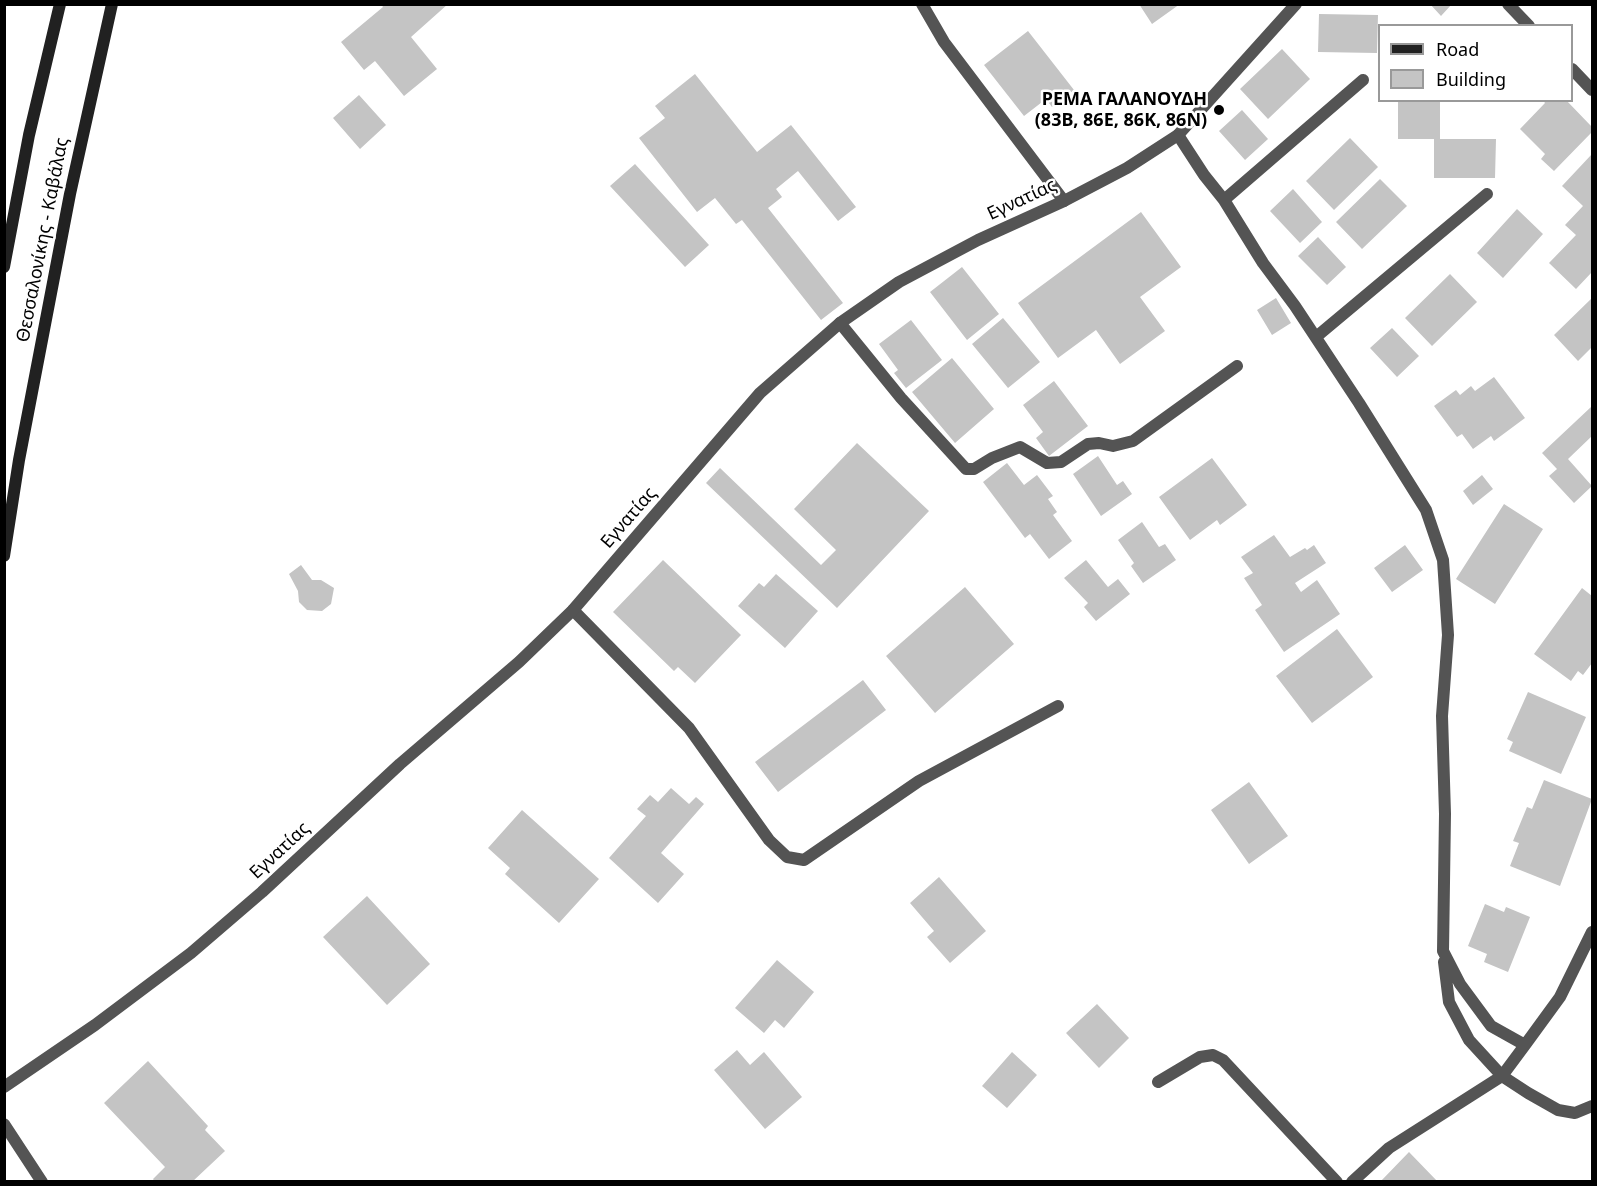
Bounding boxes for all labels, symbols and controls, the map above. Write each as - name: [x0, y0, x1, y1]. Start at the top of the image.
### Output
- legend: [1378, 24, 1573, 102]
- text: Road: [1436, 37, 1479, 61]
- text: Building: [1436, 67, 1506, 91]
- place label: ΡΕΜΑ ΓΑΛΑΝΟΥΔΗ (83Β, 86Ε, 86Κ, 86Ν): [1035, 89, 1207, 132]
- marker: ΡΕΜΑ ΓΑΛΑΝΟΥΔΗ (83Β, 86Ε, 86Κ, 86Ν): [1212, 103, 1226, 117]
- street label: Θεσσαλονίκης - Καβάλας: [13, 136, 73, 344]
- street label: Εγνατίας: [984, 175, 1060, 225]
- street label: Εγνατίας: [597, 483, 661, 553]
- street label: Εγνατίας: [246, 818, 314, 884]

